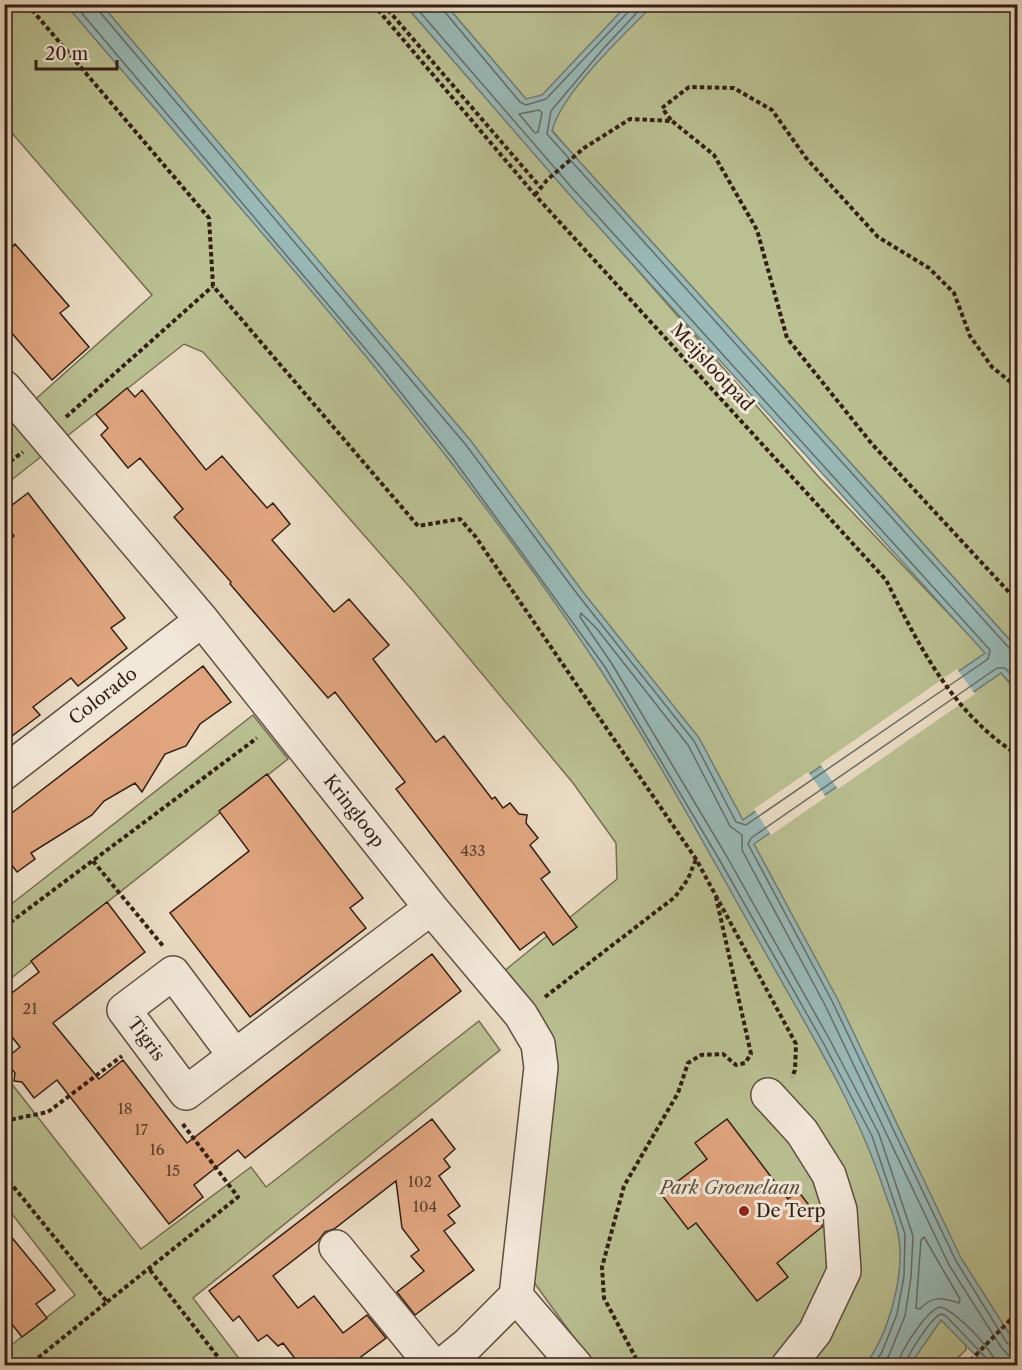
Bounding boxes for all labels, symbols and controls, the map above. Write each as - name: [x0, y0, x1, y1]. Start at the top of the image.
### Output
- scale bar: [36, 33, 117, 71]
- text: 20 m: [45, 43, 89, 65]
- street label: Meijslootpad: [666, 319, 758, 415]
- street label: Colorado: [65, 663, 141, 729]
- street label: Kringloop: [319, 770, 389, 852]
- house number: 433: [460, 841, 486, 860]
- house number: 21: [23, 999, 38, 1018]
- street label: Tigris: [122, 1013, 170, 1065]
- house number: 18: [117, 1099, 133, 1118]
- house number: 17: [134, 1120, 148, 1139]
- house number: 16: [149, 1140, 165, 1159]
- house number: 15: [166, 1161, 180, 1180]
- house number: 102: [408, 1172, 432, 1191]
- park label: Park Groenelaan: [658, 1177, 800, 1199]
- house number: 104: [413, 1197, 437, 1216]
- place label: De Terp: [756, 1200, 826, 1222]
- marker: De Terp: [737, 1204, 751, 1218]

